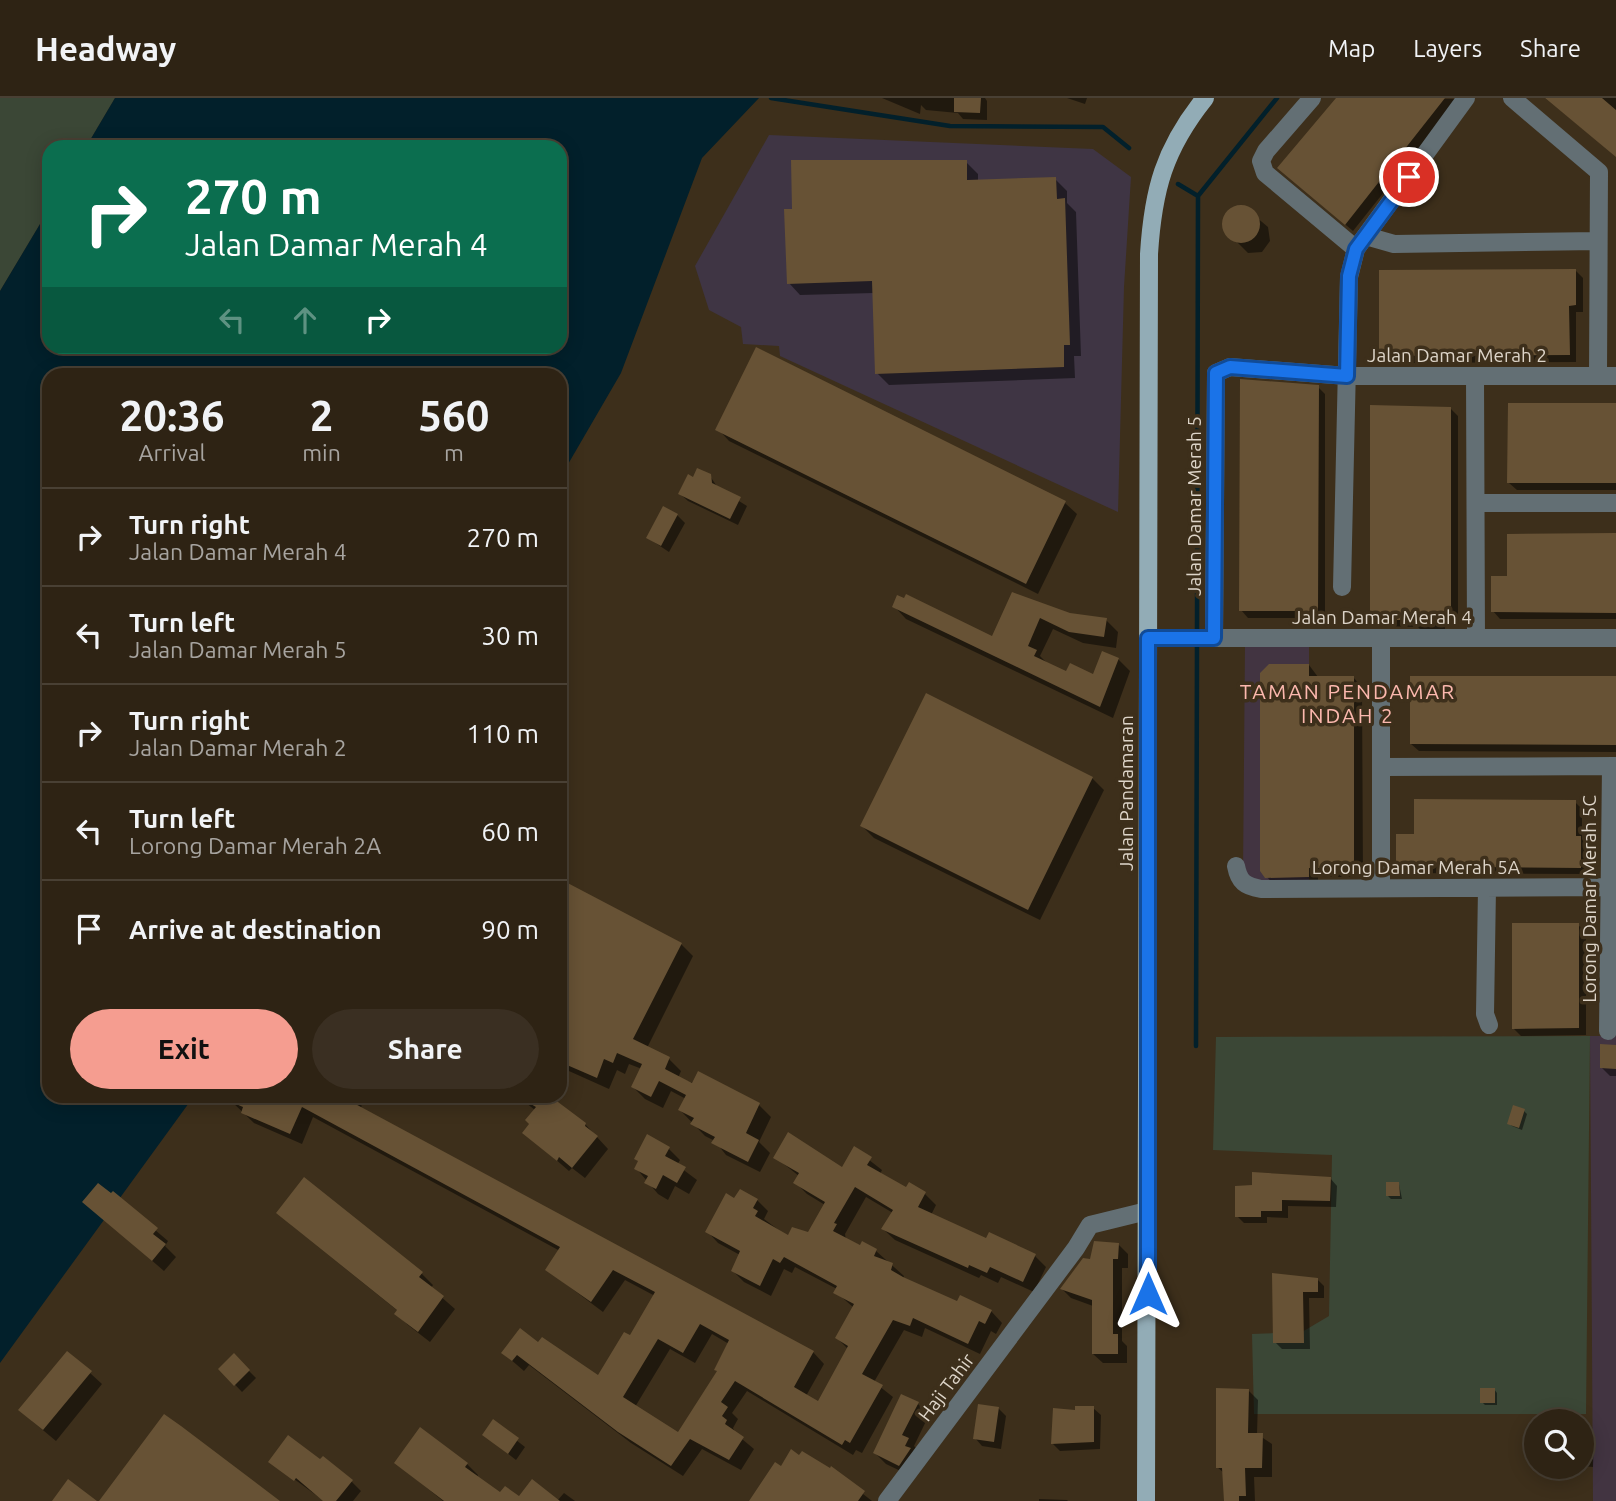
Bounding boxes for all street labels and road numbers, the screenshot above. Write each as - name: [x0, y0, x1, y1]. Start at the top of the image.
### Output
- street label: Jalan Damar Merah 2: [1367, 344, 1547, 366]
- street label: Jalan Damar Merah 5: [1183, 416, 1205, 596]
- street label: Jalan Damar Merah 4: [1292, 606, 1472, 628]
- street label: Jalan Pandamaran: [1115, 715, 1137, 871]
- street label: Lorong Damar Merah 5C: [1578, 795, 1600, 1003]
- street label: Lorong Damar Merah 5A: [1312, 856, 1521, 878]
- street label: Haji Tahir: [913, 1349, 979, 1425]

